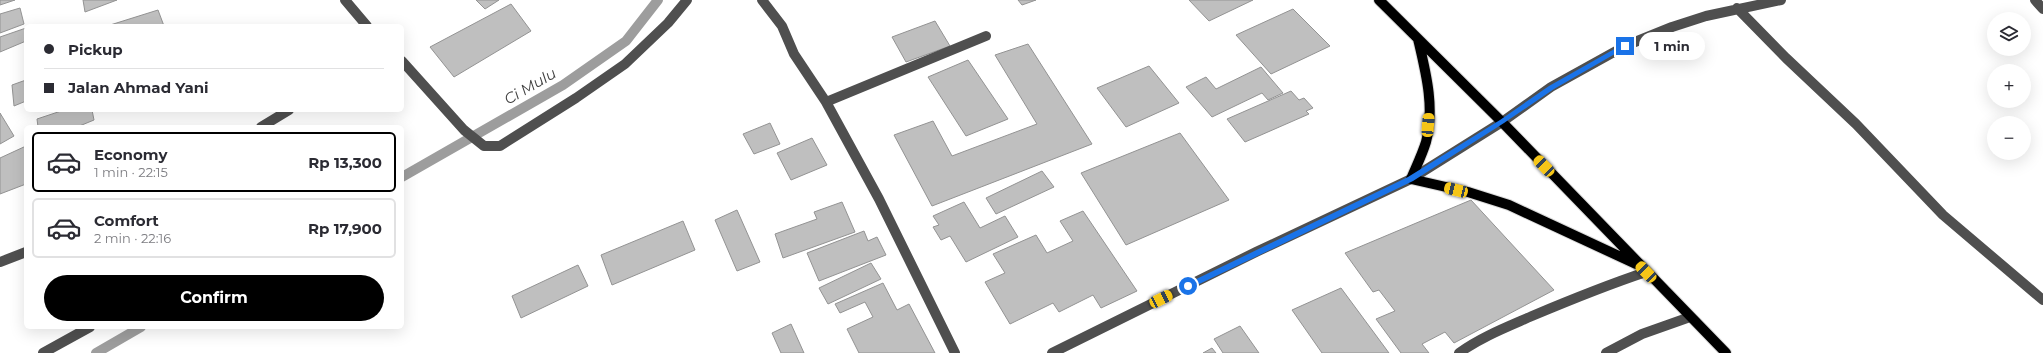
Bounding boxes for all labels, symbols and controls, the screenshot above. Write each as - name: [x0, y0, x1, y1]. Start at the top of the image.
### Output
- map controls: [1987, 12, 2031, 160]
- button: layers: [1987, 12, 2031, 56]
- callout: 1 min: [1639, 32, 1705, 60]
- route end: [1616, 37, 1634, 55]
- text: 1 min: [1654, 38, 1690, 54]
- text: Pickup: [68, 40, 123, 59]
- water label: Ci Mulu: [500, 63, 560, 109]
- button: +: [1987, 64, 2031, 108]
- text: Jalan Ahmad Yani: [68, 78, 209, 97]
- car: [1421, 113, 1435, 137]
- button: −: [1987, 116, 2031, 160]
- icon: car: [46, 144, 82, 180]
- text: Economy: [94, 145, 167, 164]
- text: Rp 13,300: [308, 153, 382, 172]
- car: [1531, 153, 1557, 179]
- text: 1 min · 22:15: [94, 164, 168, 180]
- car: [1443, 181, 1469, 199]
- icon: car: [46, 210, 82, 246]
- text: Comfort: [94, 211, 159, 230]
- text: Rp 17,900: [308, 219, 382, 238]
- text: 2 min · 22:16: [94, 230, 171, 246]
- car: [1633, 259, 1659, 285]
- button: Confirm: [44, 275, 384, 321]
- route start: [1179, 277, 1197, 295]
- car: [1148, 288, 1174, 310]

